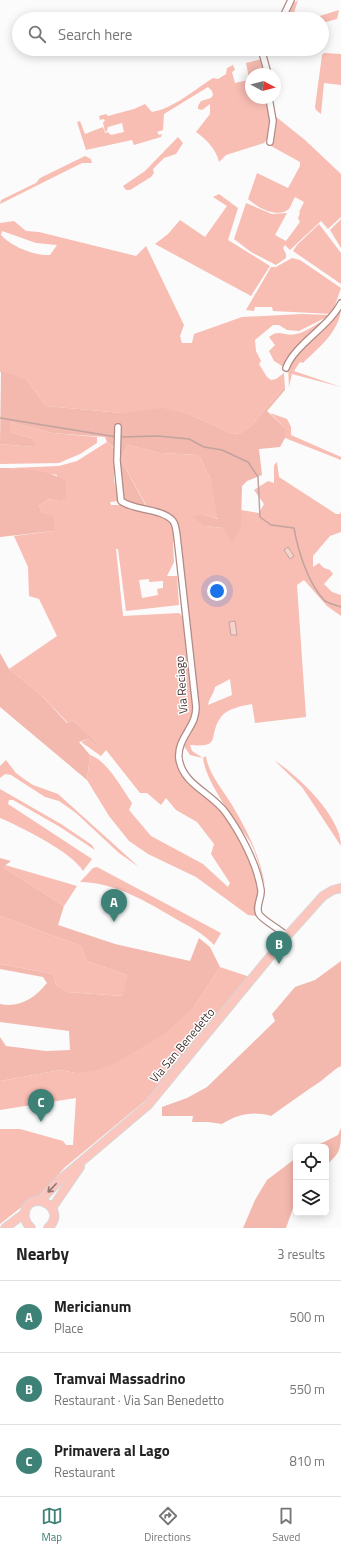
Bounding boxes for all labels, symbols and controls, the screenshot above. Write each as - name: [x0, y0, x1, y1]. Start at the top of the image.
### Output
- search box: [12, 12, 329, 56]
- icon: search: [26, 23, 48, 45]
- text: Search here: [58, 23, 132, 46]
- north arrow: [245, 68, 281, 104]
- your location: [207, 581, 227, 601]
- street label: Via Reciago: [170, 655, 192, 715]
- pin: A: [101, 889, 127, 922]
- pin: B: [266, 931, 292, 964]
- street label: Via San Benedetto: [145, 1003, 219, 1087]
- pin: C: [28, 1089, 54, 1122]
- map controls: [293, 1144, 329, 1216]
- button: locate: [293, 1144, 329, 1180]
- button: layers: [293, 1180, 329, 1216]
- one-way arrow: [47, 1183, 57, 1193]
- text: Nearby: [16, 1241, 69, 1267]
- text: 3 results: [277, 1244, 325, 1264]
- text: Mericianum: [54, 1295, 131, 1318]
- text: A: [25, 1307, 33, 1327]
- text: 500 m: [289, 1307, 325, 1327]
- text: Place: [54, 1318, 83, 1338]
- text: Tramvai Massadrino: [54, 1367, 185, 1390]
- text: B: [25, 1379, 33, 1399]
- text: 550 m: [289, 1379, 325, 1399]
- text: Restaurant · Via San Benedetto: [54, 1390, 224, 1410]
- text: Primavera al Lago: [54, 1439, 170, 1462]
- text: C: [25, 1451, 33, 1471]
- text: 810 m: [289, 1451, 325, 1471]
- text: Restaurant: [54, 1462, 115, 1482]
- tab: Map: [41, 1505, 63, 1545]
- tab: Directions: [144, 1505, 191, 1545]
- tab: Saved: [272, 1505, 300, 1545]

